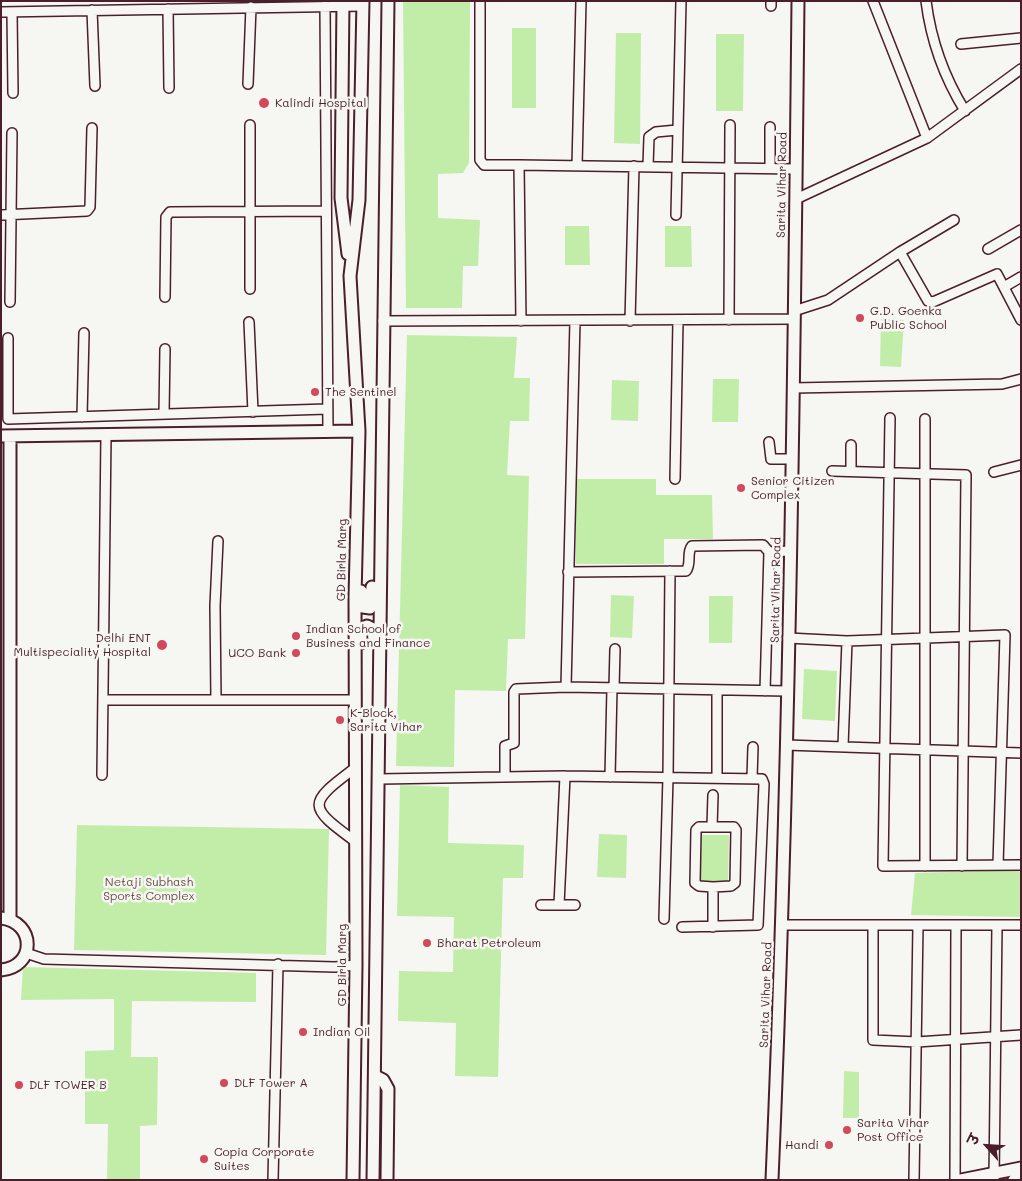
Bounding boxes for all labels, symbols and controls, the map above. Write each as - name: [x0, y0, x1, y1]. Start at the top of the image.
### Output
- marker: Kalindi Hospital: [257, 96, 271, 110]
- place label: Kalindi Hospital: [275, 96, 367, 110]
- street label: Sarita Vihar Road: [774, 132, 790, 238]
- place label: G.D. Goenka Public School: [870, 304, 947, 332]
- marker: G.D. Goenka Public School: [854, 312, 866, 324]
- place label: The Sentinel: [325, 385, 397, 399]
- marker: The Sentinel: [309, 386, 321, 398]
- place label: Senior Citizen Complex: [751, 474, 834, 502]
- marker: Senior Citizen Complex: [735, 482, 747, 494]
- street label: GD Birla Marg: [334, 519, 350, 601]
- street label: Sarita Vihar Road: [768, 537, 784, 643]
- place label: Indian School of Business and Finance: [306, 622, 430, 650]
- marker: Indian School of Business and Finance: [290, 630, 302, 642]
- place label: Delhi ENT Multispeciality Hospital: [14, 631, 151, 659]
- marker: Delhi ENT Multispeciality Hospital: [155, 638, 169, 652]
- place label: UCO Bank: [228, 646, 286, 660]
- marker: UCO Bank: [290, 647, 302, 659]
- place label: K-Block, Sarita Vihar: [350, 706, 422, 734]
- marker: K-Block, Sarita Vihar: [334, 714, 346, 726]
- park label: Netaji Subhash Sports Complex: [103, 875, 195, 903]
- street label: GD Birla Marg: [335, 924, 349, 1006]
- place label: Bharat Petroleum: [437, 936, 541, 950]
- marker: Bharat Petroleum: [421, 937, 433, 949]
- street label: Sarita Vihar Road: [757, 942, 775, 1048]
- place label: Indian Oil: [313, 1025, 370, 1039]
- marker: Indian Oil: [297, 1026, 309, 1038]
- place label: DLF Tower A: [234, 1076, 308, 1090]
- marker: DLF Tower A: [218, 1077, 230, 1089]
- place label: DLF TOWER B: [29, 1078, 107, 1092]
- marker: DLF TOWER B: [13, 1079, 25, 1091]
- place label: Sarita Vihar Post Office: [857, 1116, 929, 1144]
- north arrow: [962, 1121, 1012, 1171]
- marker: Sarita Vihar Post Office: [841, 1124, 853, 1136]
- text: उ: [962, 1131, 984, 1148]
- place label: Handi: [785, 1138, 819, 1152]
- marker: Handi: [823, 1139, 835, 1151]
- place label: Copia Corporate Suites: [214, 1145, 315, 1173]
- marker: Copia Corporate Suites: [198, 1153, 210, 1165]

